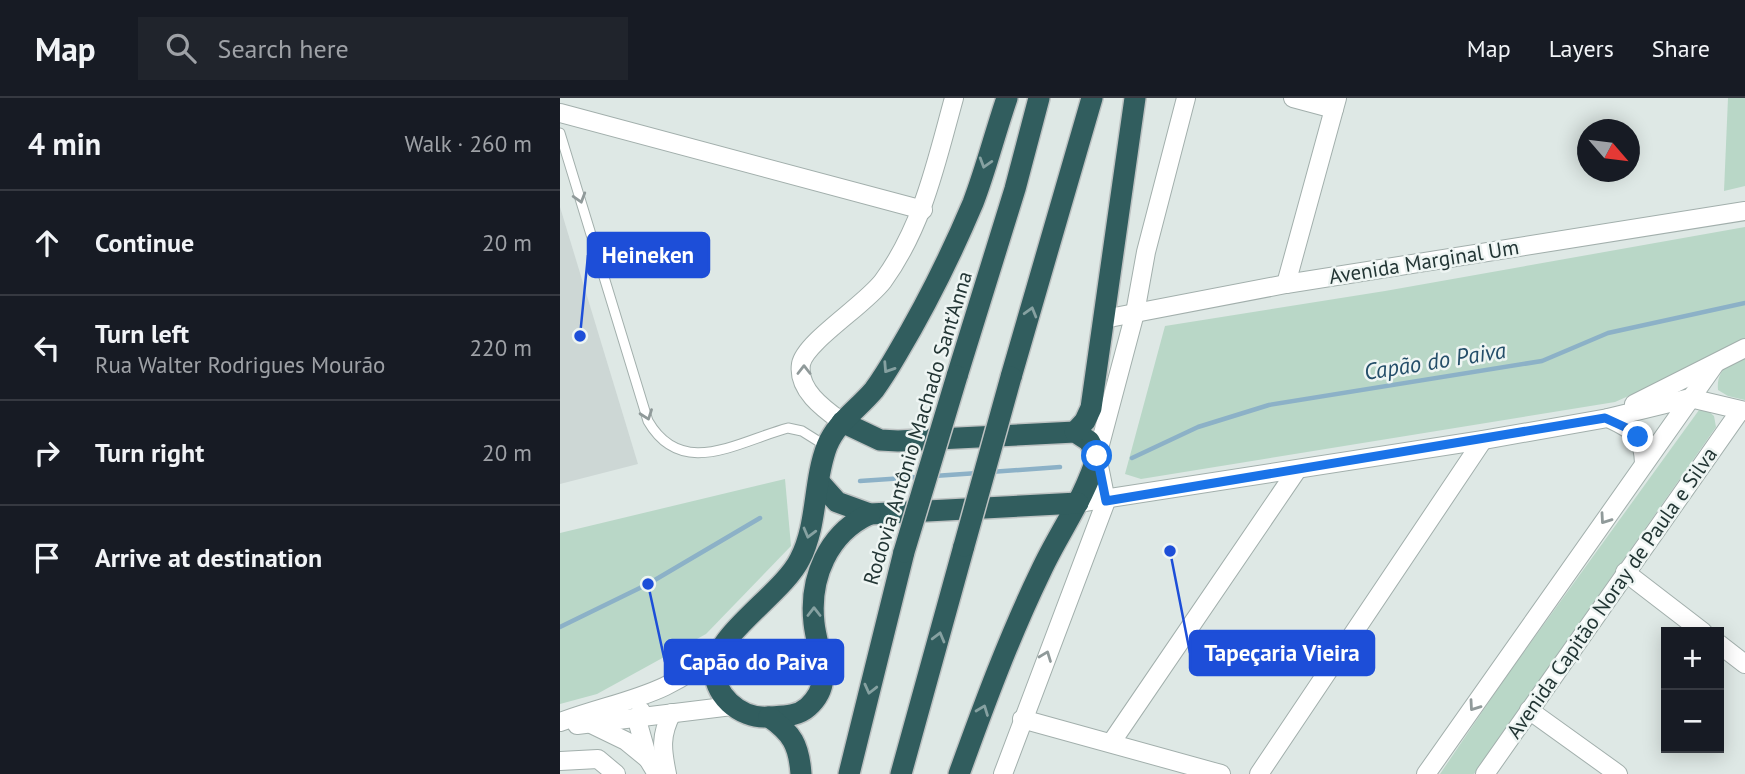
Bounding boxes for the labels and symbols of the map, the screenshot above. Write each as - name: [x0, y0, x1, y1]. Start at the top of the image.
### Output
- north arrow: [1577, 119, 1640, 182]
- one-way arrow: [979, 156, 994, 168]
- one-way arrow: [572, 191, 586, 204]
- callout: Heineken: [588, 233, 709, 277]
- street label: Avenida Marginal Um: [1327, 233, 1521, 290]
- text: Heineken: [602, 240, 694, 269]
- street label: Rodovia Antônio Machado Sant'Anna: [857, 268, 978, 588]
- one-way arrow: [1022, 306, 1037, 318]
- water label: Capão do Paiva: [1362, 335, 1508, 386]
- one-way arrow: [883, 360, 896, 373]
- one-way arrow: [796, 364, 812, 375]
- one-way arrow: [639, 409, 653, 421]
- route end: [1622, 421, 1653, 452]
- route start: [1081, 440, 1112, 471]
- street label: Avenida Capitão Noray de Paula e Silva: [1500, 442, 1723, 744]
- one-way arrow: [1601, 511, 1613, 524]
- one-way arrow: [803, 526, 817, 538]
- one-way arrow: [806, 607, 822, 617]
- one-way arrow: [930, 631, 945, 643]
- callout: Tapeçaria Vieira: [1190, 631, 1374, 675]
- text: Tapeçaria Vieira: [1204, 638, 1360, 667]
- callout: Capão do Paiva: [665, 640, 843, 684]
- text: Capão do Paiva: [679, 647, 829, 676]
- one-way arrow: [1038, 650, 1052, 662]
- one-way arrow: [864, 683, 878, 695]
- one-way arrow: [1470, 698, 1482, 711]
- one-way arrow: [975, 704, 989, 717]

